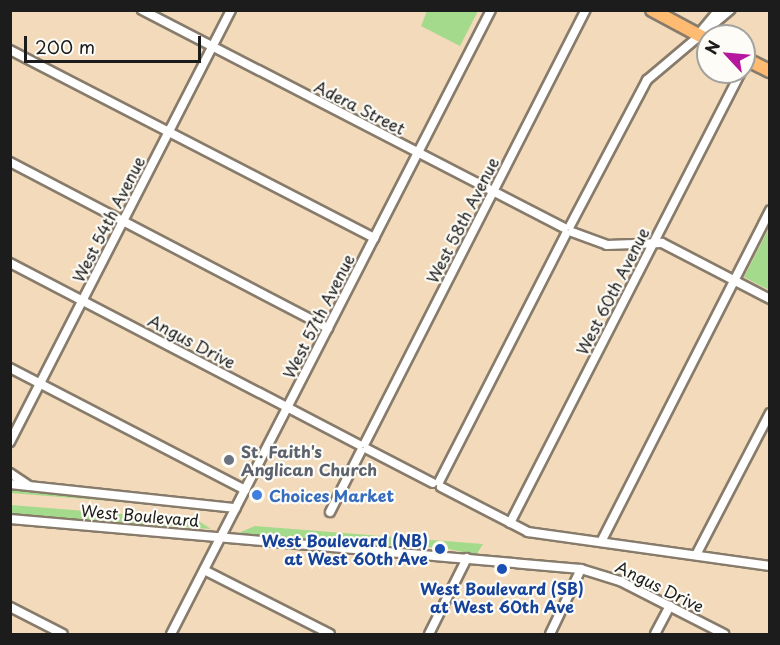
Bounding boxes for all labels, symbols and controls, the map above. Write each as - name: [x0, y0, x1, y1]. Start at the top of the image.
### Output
- scale bar: [27, 24, 204, 62]
- north arrow: [696, 24, 756, 84]
- text: 200 m: [35, 33, 95, 60]
- text: N: [698, 36, 725, 58]
- street label: Adera Street: [311, 76, 409, 138]
- street label: West 54th Avenue: [68, 153, 148, 285]
- street label: West 58th Avenue: [422, 154, 502, 286]
- street label: West 60th Avenue: [571, 224, 653, 358]
- street label: West 57th Avenue: [278, 250, 358, 382]
- street label: Angus Drive: [145, 310, 239, 372]
- place label: St. Faith's Anglican Church: [241, 441, 376, 479]
- marker: St. Faith's Anglican Church: [222, 453, 236, 467]
- place label: Choices Market: [269, 485, 396, 505]
- marker: Choices Market: [250, 488, 264, 502]
- street label: West Boulevard: [80, 500, 200, 530]
- place label: West Boulevard (NB) at West 60th Ave: [260, 530, 428, 568]
- marker: West Boulevard (NB) at West 60th Ave: [433, 542, 447, 556]
- street label: Angus Drive: [613, 557, 707, 615]
- marker: West Boulevard (SB) at West 60th Ave: [495, 562, 509, 576]
- place label: West Boulevard (SB) at West 60th Ave: [419, 578, 585, 616]

